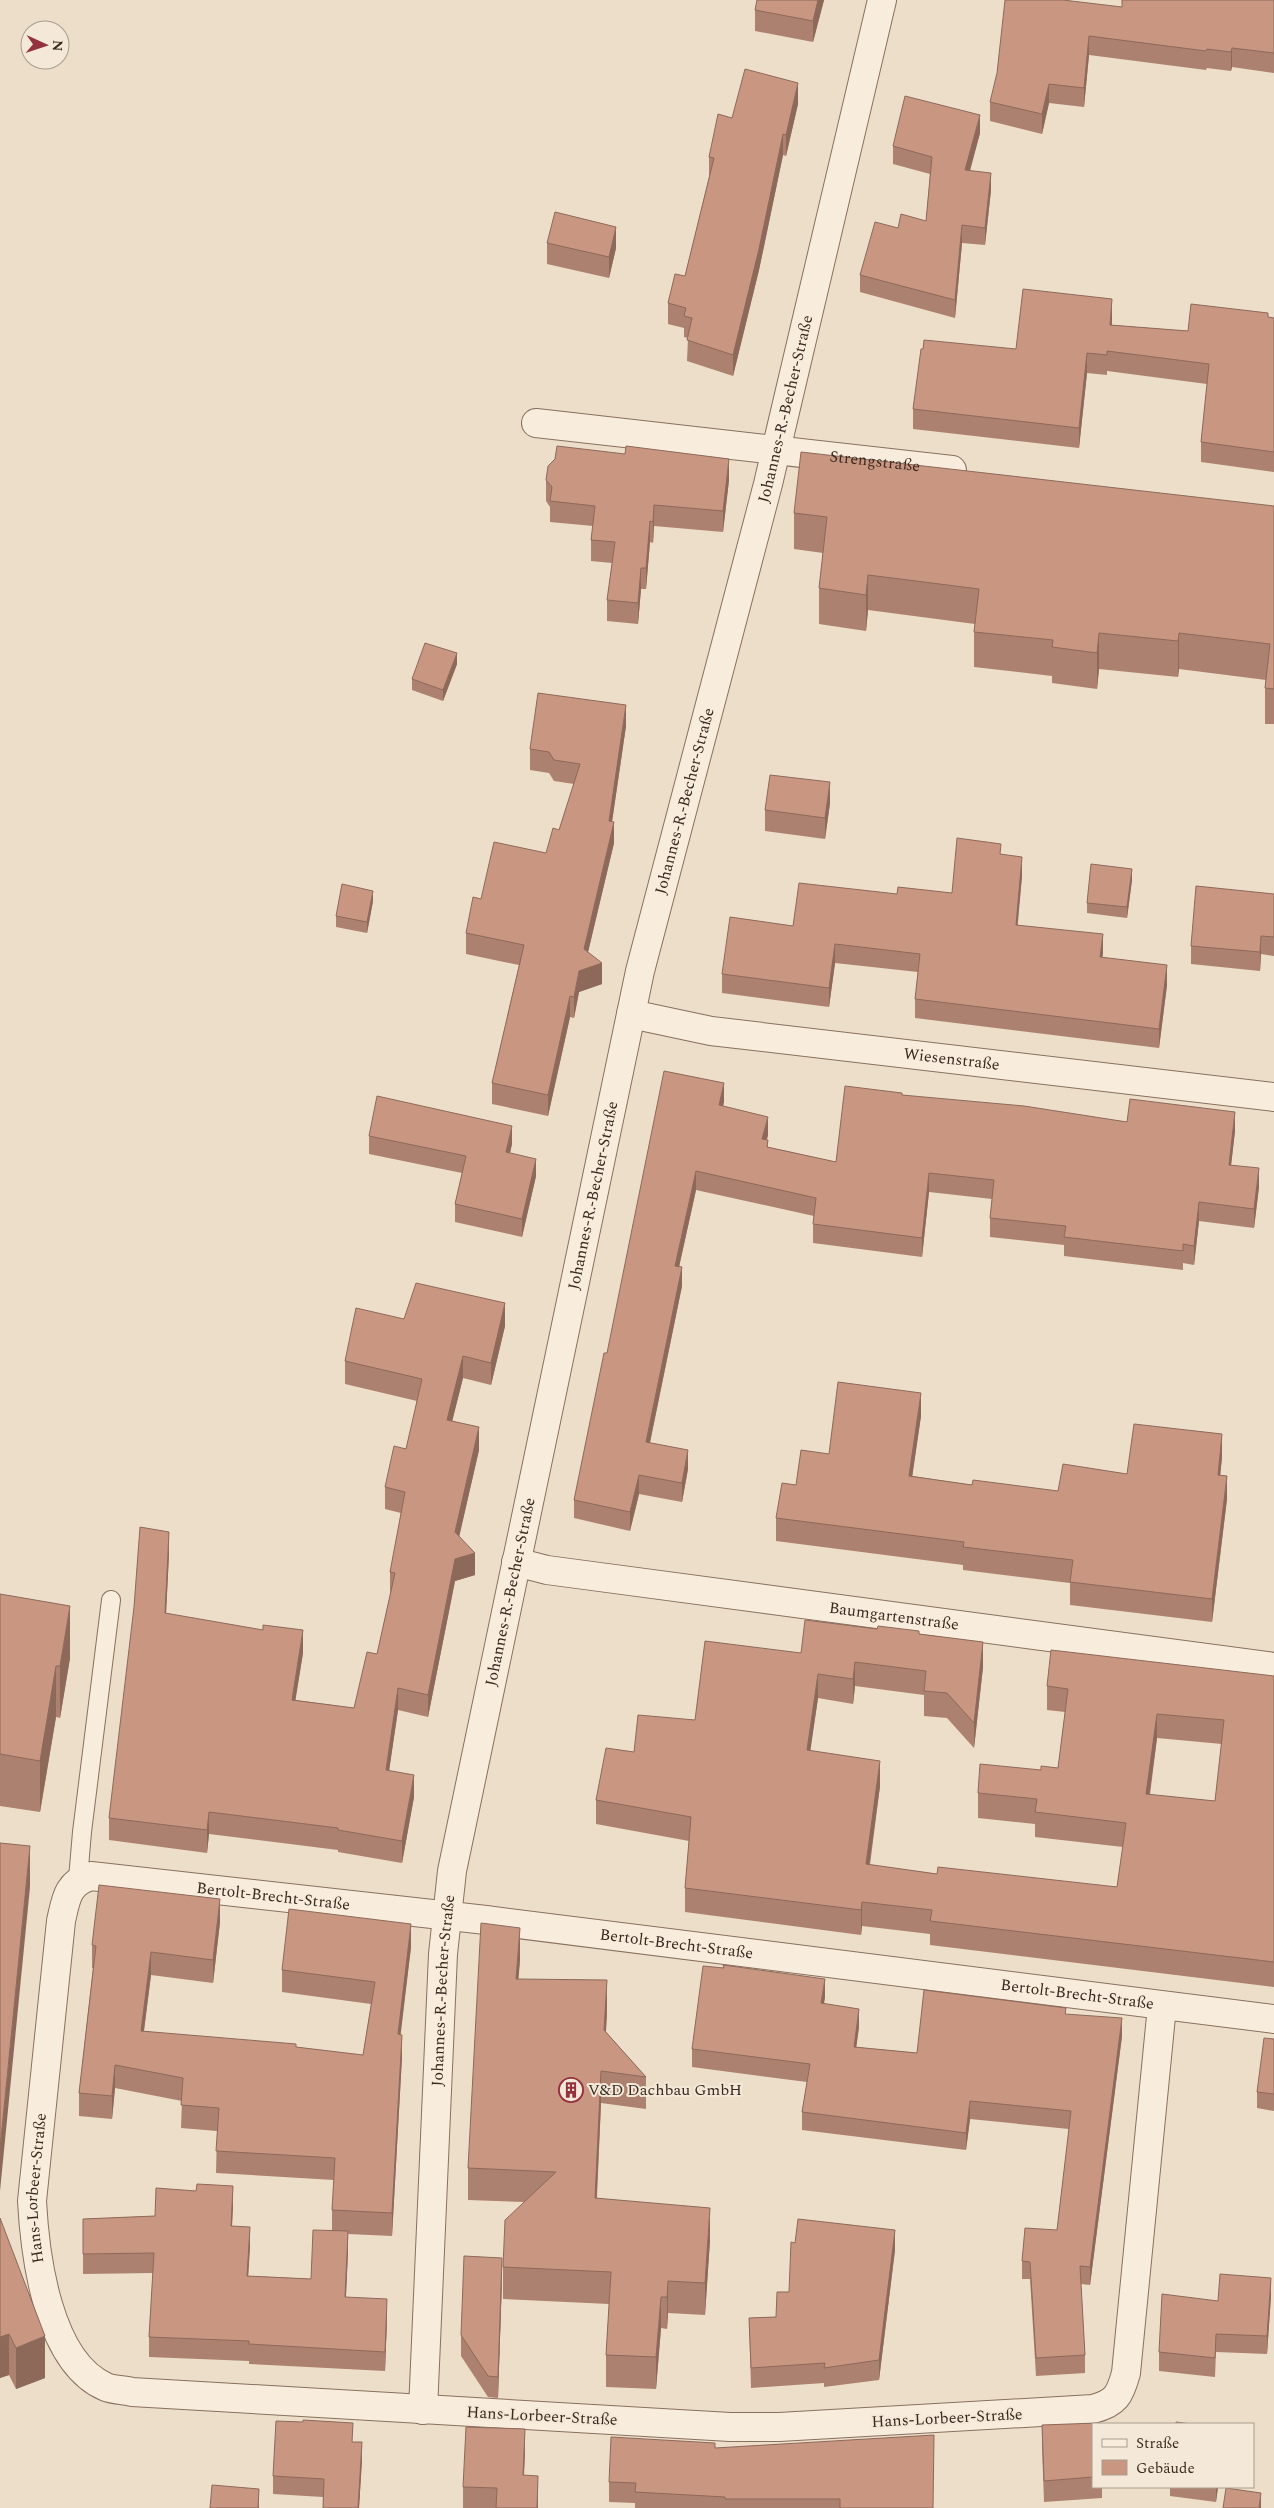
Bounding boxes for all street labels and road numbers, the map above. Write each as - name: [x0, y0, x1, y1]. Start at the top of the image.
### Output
- street label: Johannes-R.-Becher-Straße: [752, 313, 819, 505]
- street label: Strengstraße: [828, 444, 921, 478]
- street label: Johannes-R.-Becher-Straße: [649, 705, 721, 897]
- street label: Wiesenstraße: [902, 1042, 1001, 1077]
- street label: Johannes-R.-Becher-Straße: [562, 1099, 625, 1292]
- street label: Johannes-R.-Becher-Straße: [479, 1495, 542, 1688]
- street label: Baumgartenstraße: [827, 1596, 960, 1637]
- street label: Bertolt-Brecht-Straße: [195, 1876, 351, 1917]
- street label: Johannes-R.-Becher-Straße: [425, 1893, 461, 2087]
- street label: Bertolt-Brecht-Straße: [598, 1922, 755, 1965]
- street label: Bertolt-Brecht-Straße: [999, 1973, 1155, 2016]
- street label: Hans-Lorbeer-Straße: [20, 2112, 53, 2265]
- street label: Hans-Lorbeer-Straße: [466, 2400, 618, 2432]
- street label: Hans-Lorbeer-Straße: [871, 2402, 1023, 2434]

